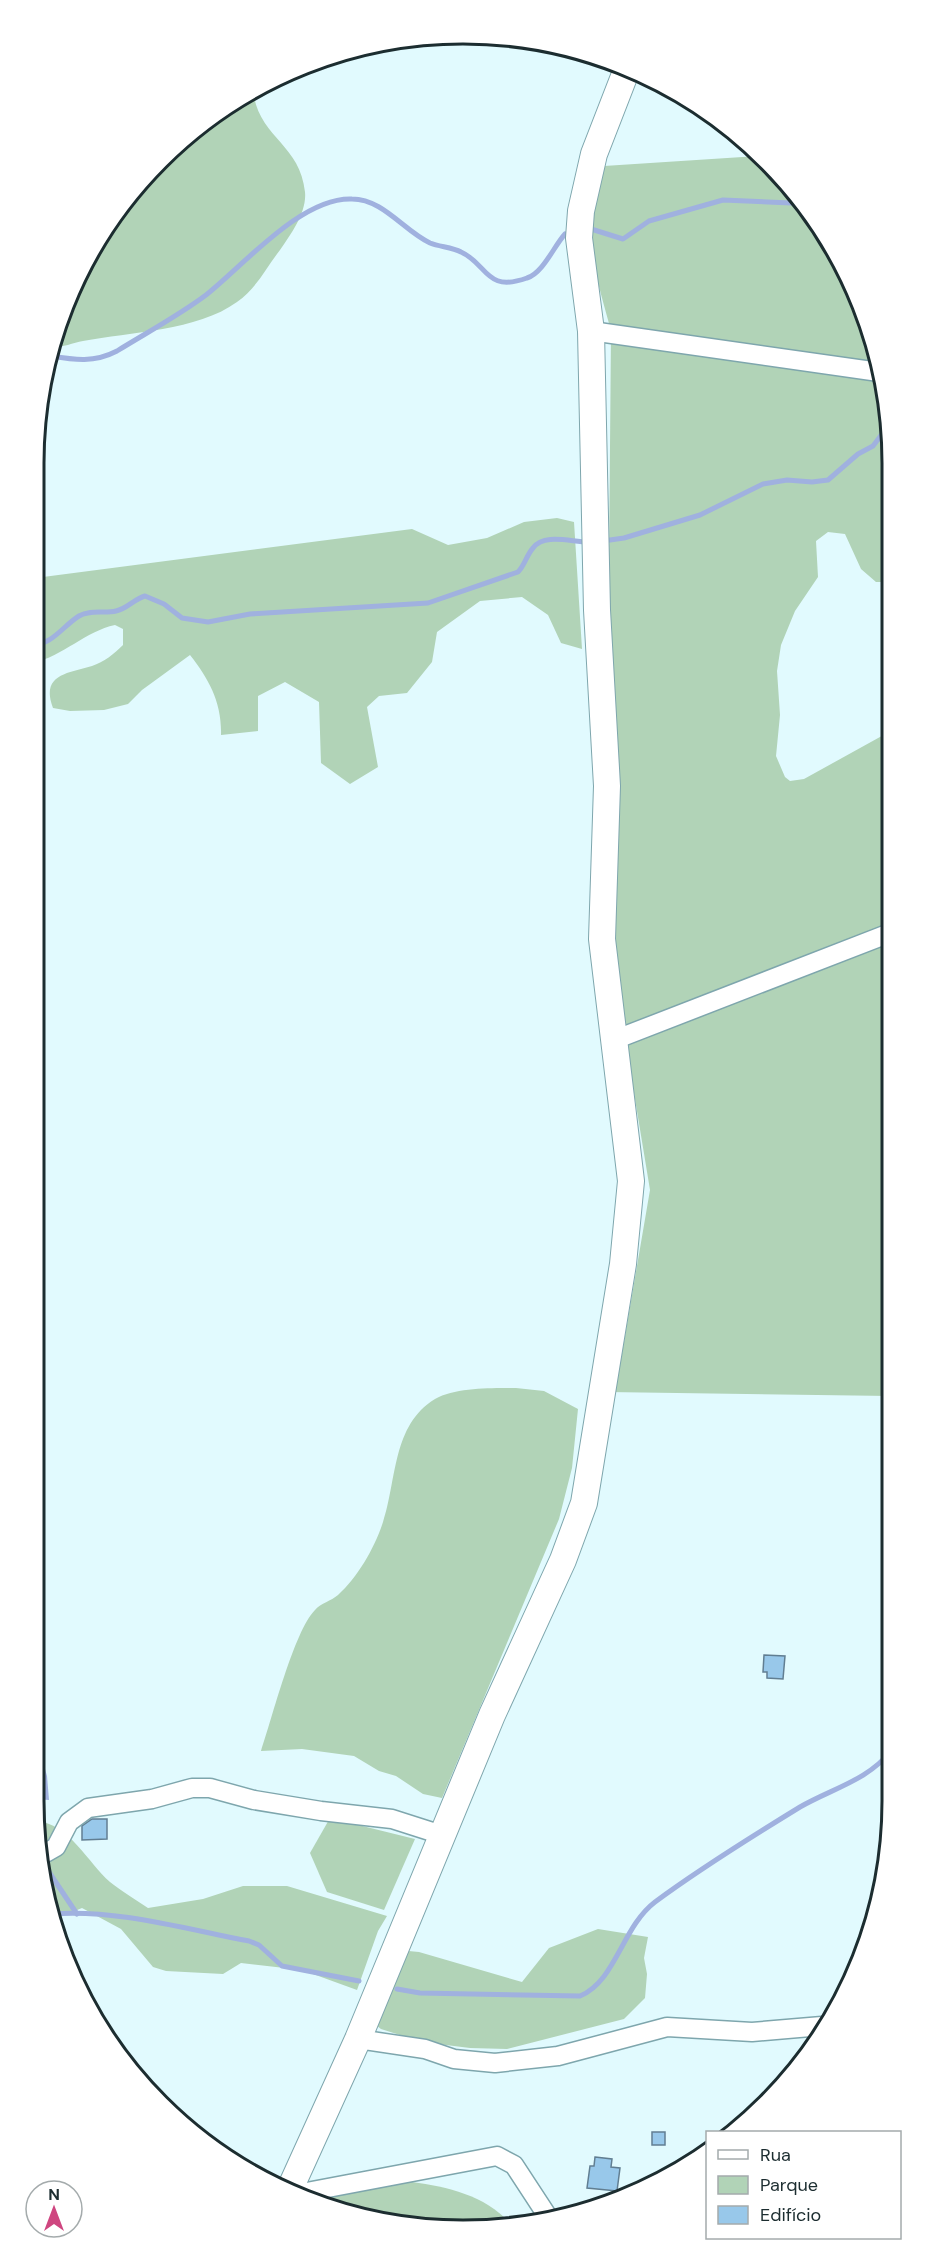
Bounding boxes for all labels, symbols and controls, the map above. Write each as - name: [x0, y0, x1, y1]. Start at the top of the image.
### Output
- legend: [706, 2131, 901, 2239]
- text: Rua: [760, 2143, 791, 2167]
- text: Parque: [760, 2173, 818, 2197]
- north arrow: [24, 2179, 84, 2239]
- text: N: [48, 2184, 60, 2205]
- text: Edifício: [760, 2203, 821, 2227]

